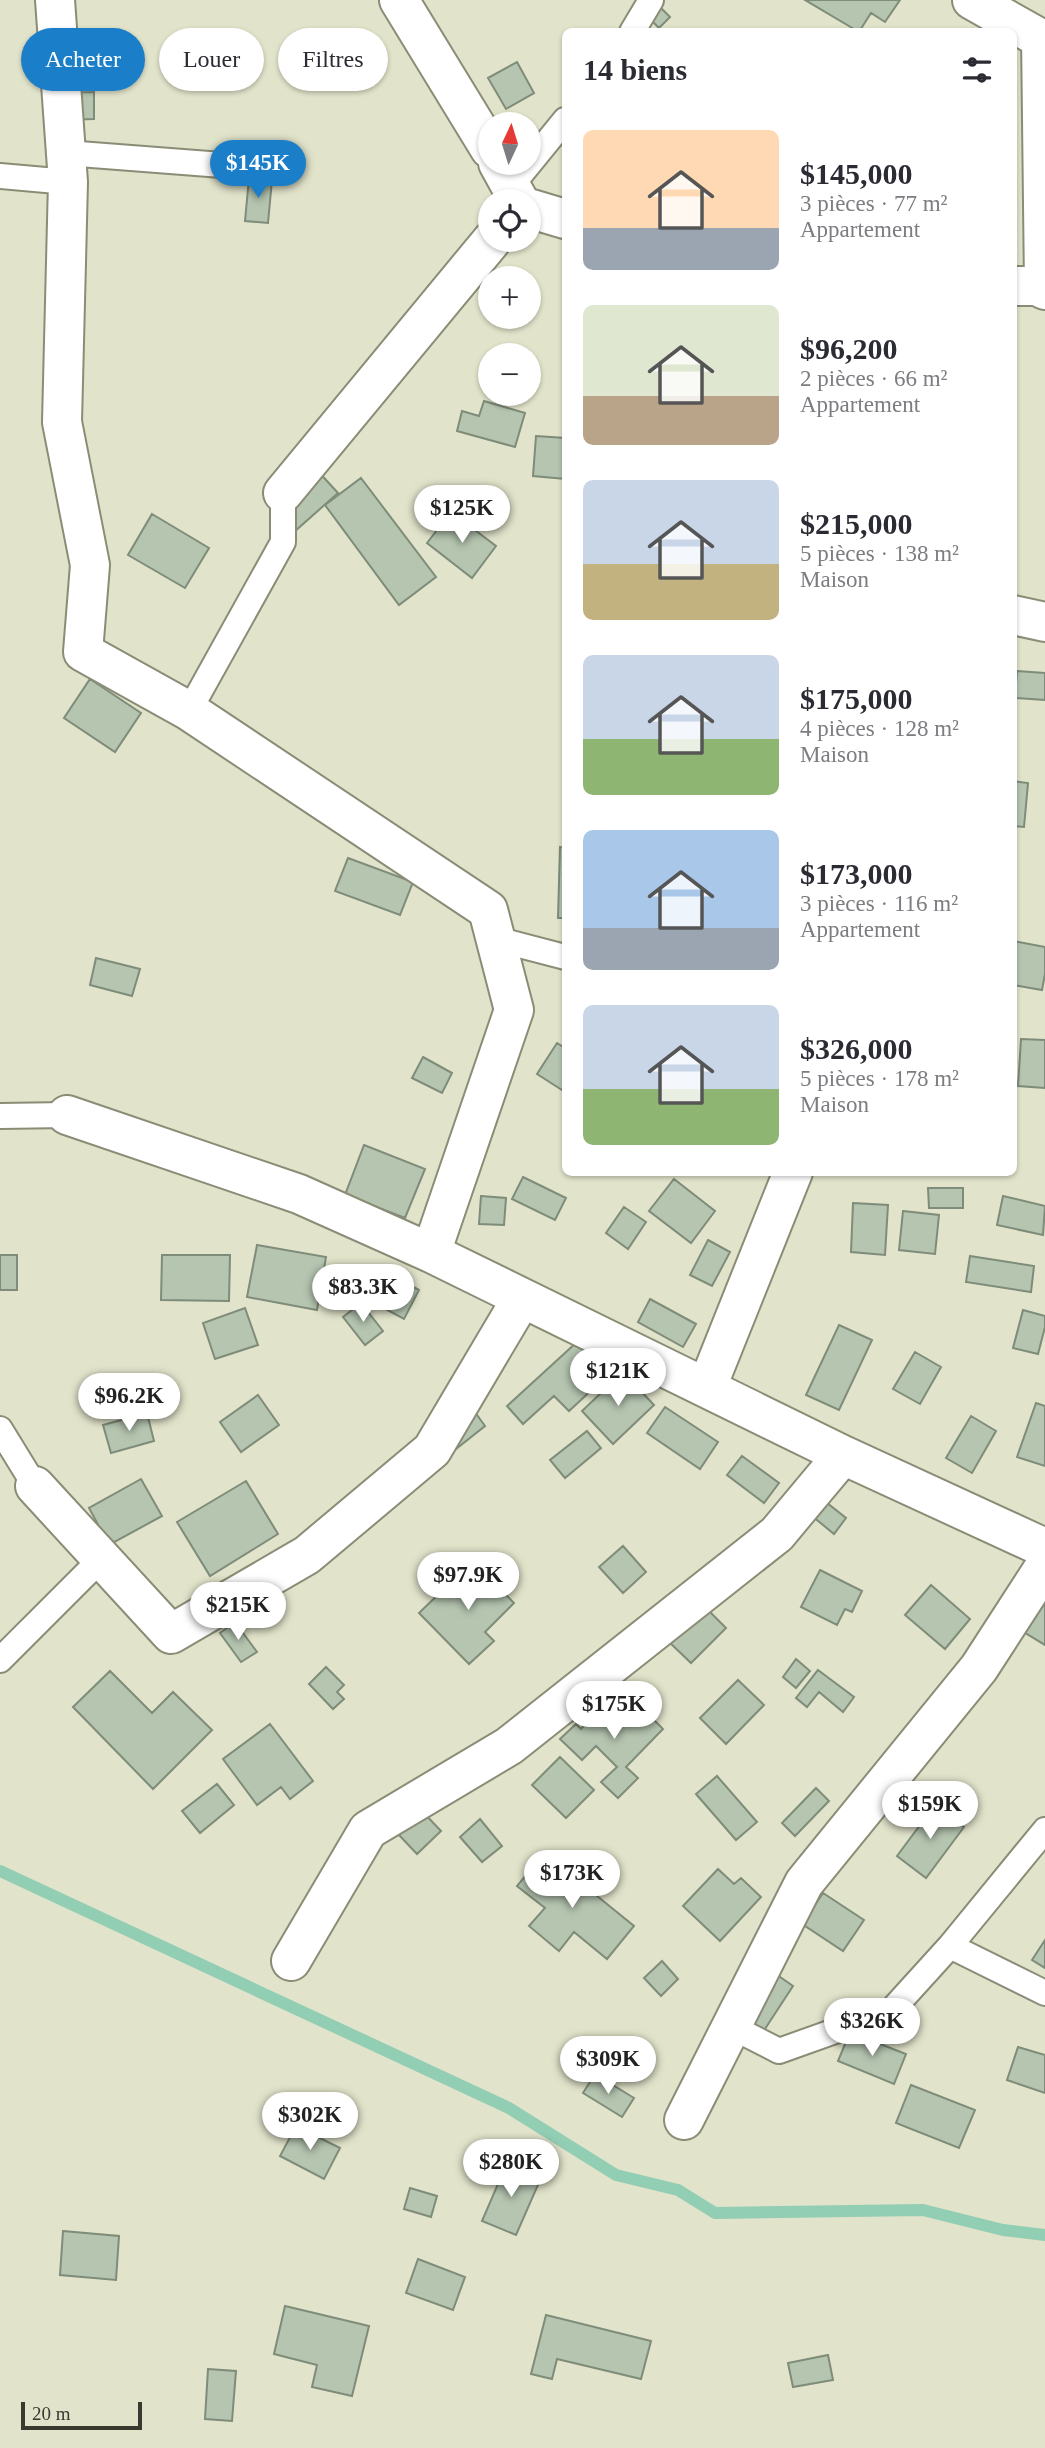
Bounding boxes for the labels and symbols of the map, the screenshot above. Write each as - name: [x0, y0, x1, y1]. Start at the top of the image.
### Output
- north arrow: [478, 112, 541, 175]
- pin: $145K: [209, 140, 307, 200]
- pin: $125K: [413, 486, 511, 545]
- pin: $83.3K: [306, 1264, 420, 1324]
- pin: $121K: [569, 1348, 667, 1408]
- pin: $96.2K: [72, 1374, 186, 1433]
- pin: $97.9K: [411, 1552, 525, 1612]
- pin: $215K: [189, 1582, 287, 1642]
- pin: $175K: [565, 1682, 663, 1741]
- pin: $159K: [881, 1782, 979, 1841]
- pin: $173K: [523, 1850, 621, 1910]
- pin: $326K: [823, 1998, 921, 2058]
- pin: $309K: [559, 2036, 657, 2096]
- pin: $302K: [261, 2092, 359, 2152]
- pin: $280K: [462, 2140, 560, 2199]
- scale bar: [21, 2399, 142, 2431]

